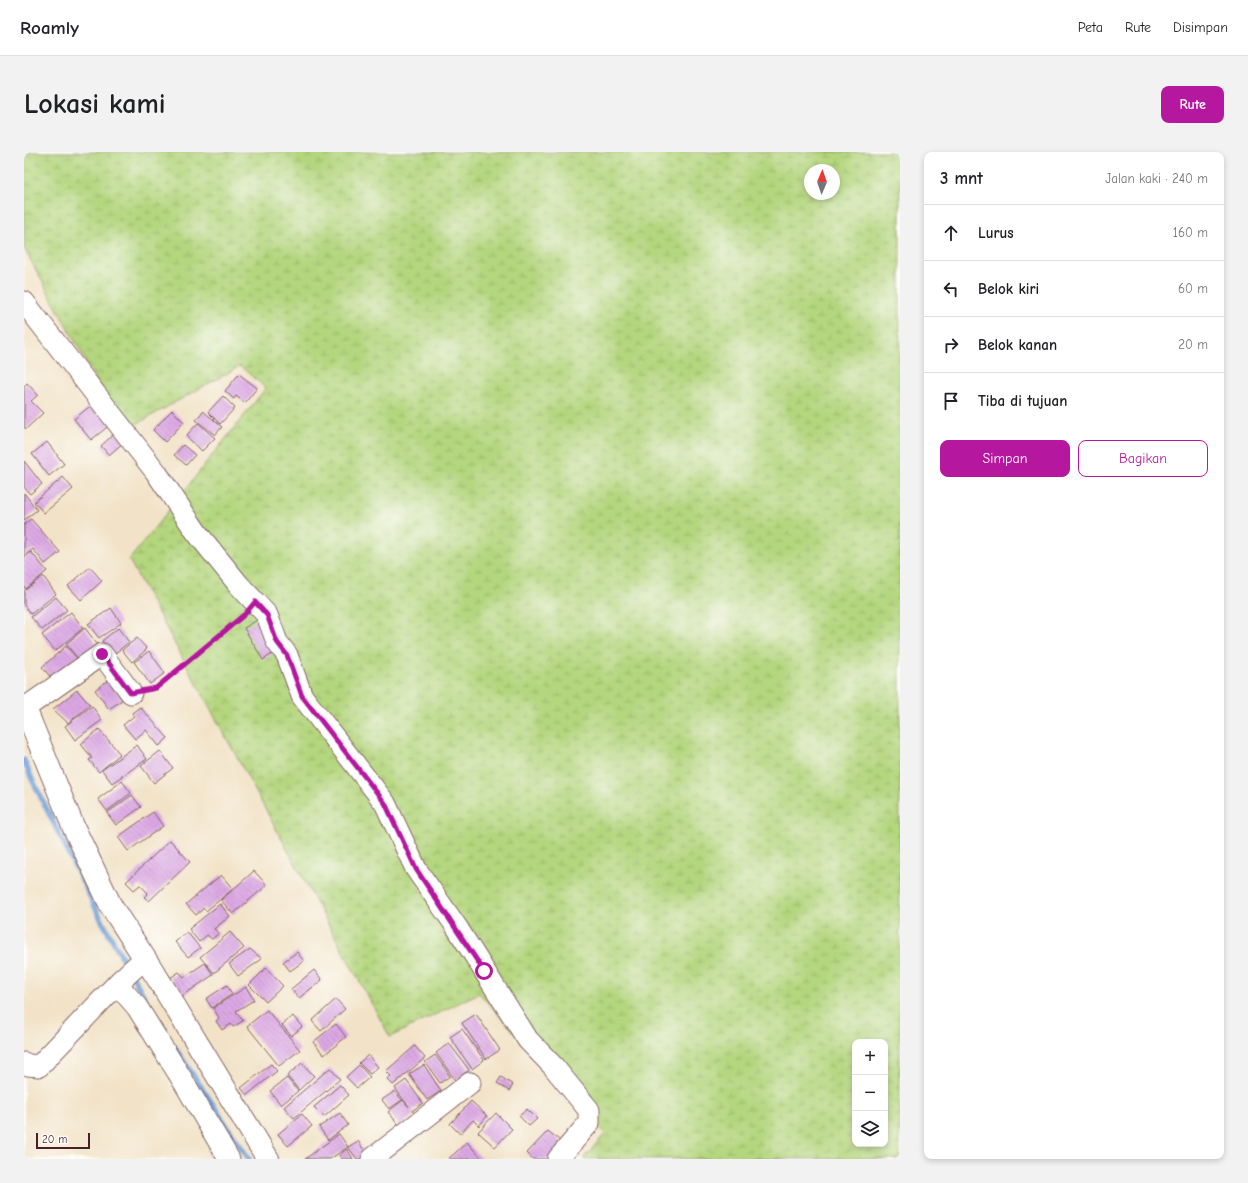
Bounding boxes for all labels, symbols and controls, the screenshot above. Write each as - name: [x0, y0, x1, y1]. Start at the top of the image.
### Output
- text: Roamly: [20, 17, 79, 39]
- text: Peta: [1078, 19, 1103, 36]
- text: Rute: [1125, 19, 1151, 36]
- text: Disimpan: [1173, 19, 1228, 36]
- button: Rute: [1161, 86, 1224, 123]
- text: Lokasi kami: [24, 88, 166, 120]
- north arrow: [804, 164, 840, 200]
- text: 3 mnt: [940, 169, 983, 188]
- text: Jalan kaki · 240 m: [1105, 171, 1208, 186]
- icon: ahead: [940, 222, 962, 244]
- text: Lurus: [978, 224, 1014, 242]
- text: 160 m: [1173, 225, 1208, 240]
- icon: left: [940, 278, 962, 300]
- text: Belok kiri: [978, 280, 1039, 298]
- text: 60 m: [1178, 281, 1208, 296]
- icon: right: [940, 334, 962, 356]
- text: Belok kanan: [978, 336, 1057, 354]
- text: 20 m: [1178, 337, 1208, 352]
- icon: arrive: [940, 390, 962, 412]
- text: Tiba di tujuan: [978, 392, 1067, 410]
- button: Simpan: [940, 440, 1070, 477]
- button: Bagikan: [1078, 440, 1208, 477]
- route end: [93, 645, 111, 663]
- route start: [475, 962, 493, 980]
- map controls: [852, 1039, 888, 1147]
- button: +: [852, 1039, 888, 1075]
- button: −: [852, 1075, 888, 1111]
- button: layers: [852, 1111, 888, 1147]
- scale bar: [36, 1131, 90, 1150]
- text: 20 m: [42, 1133, 67, 1146]

